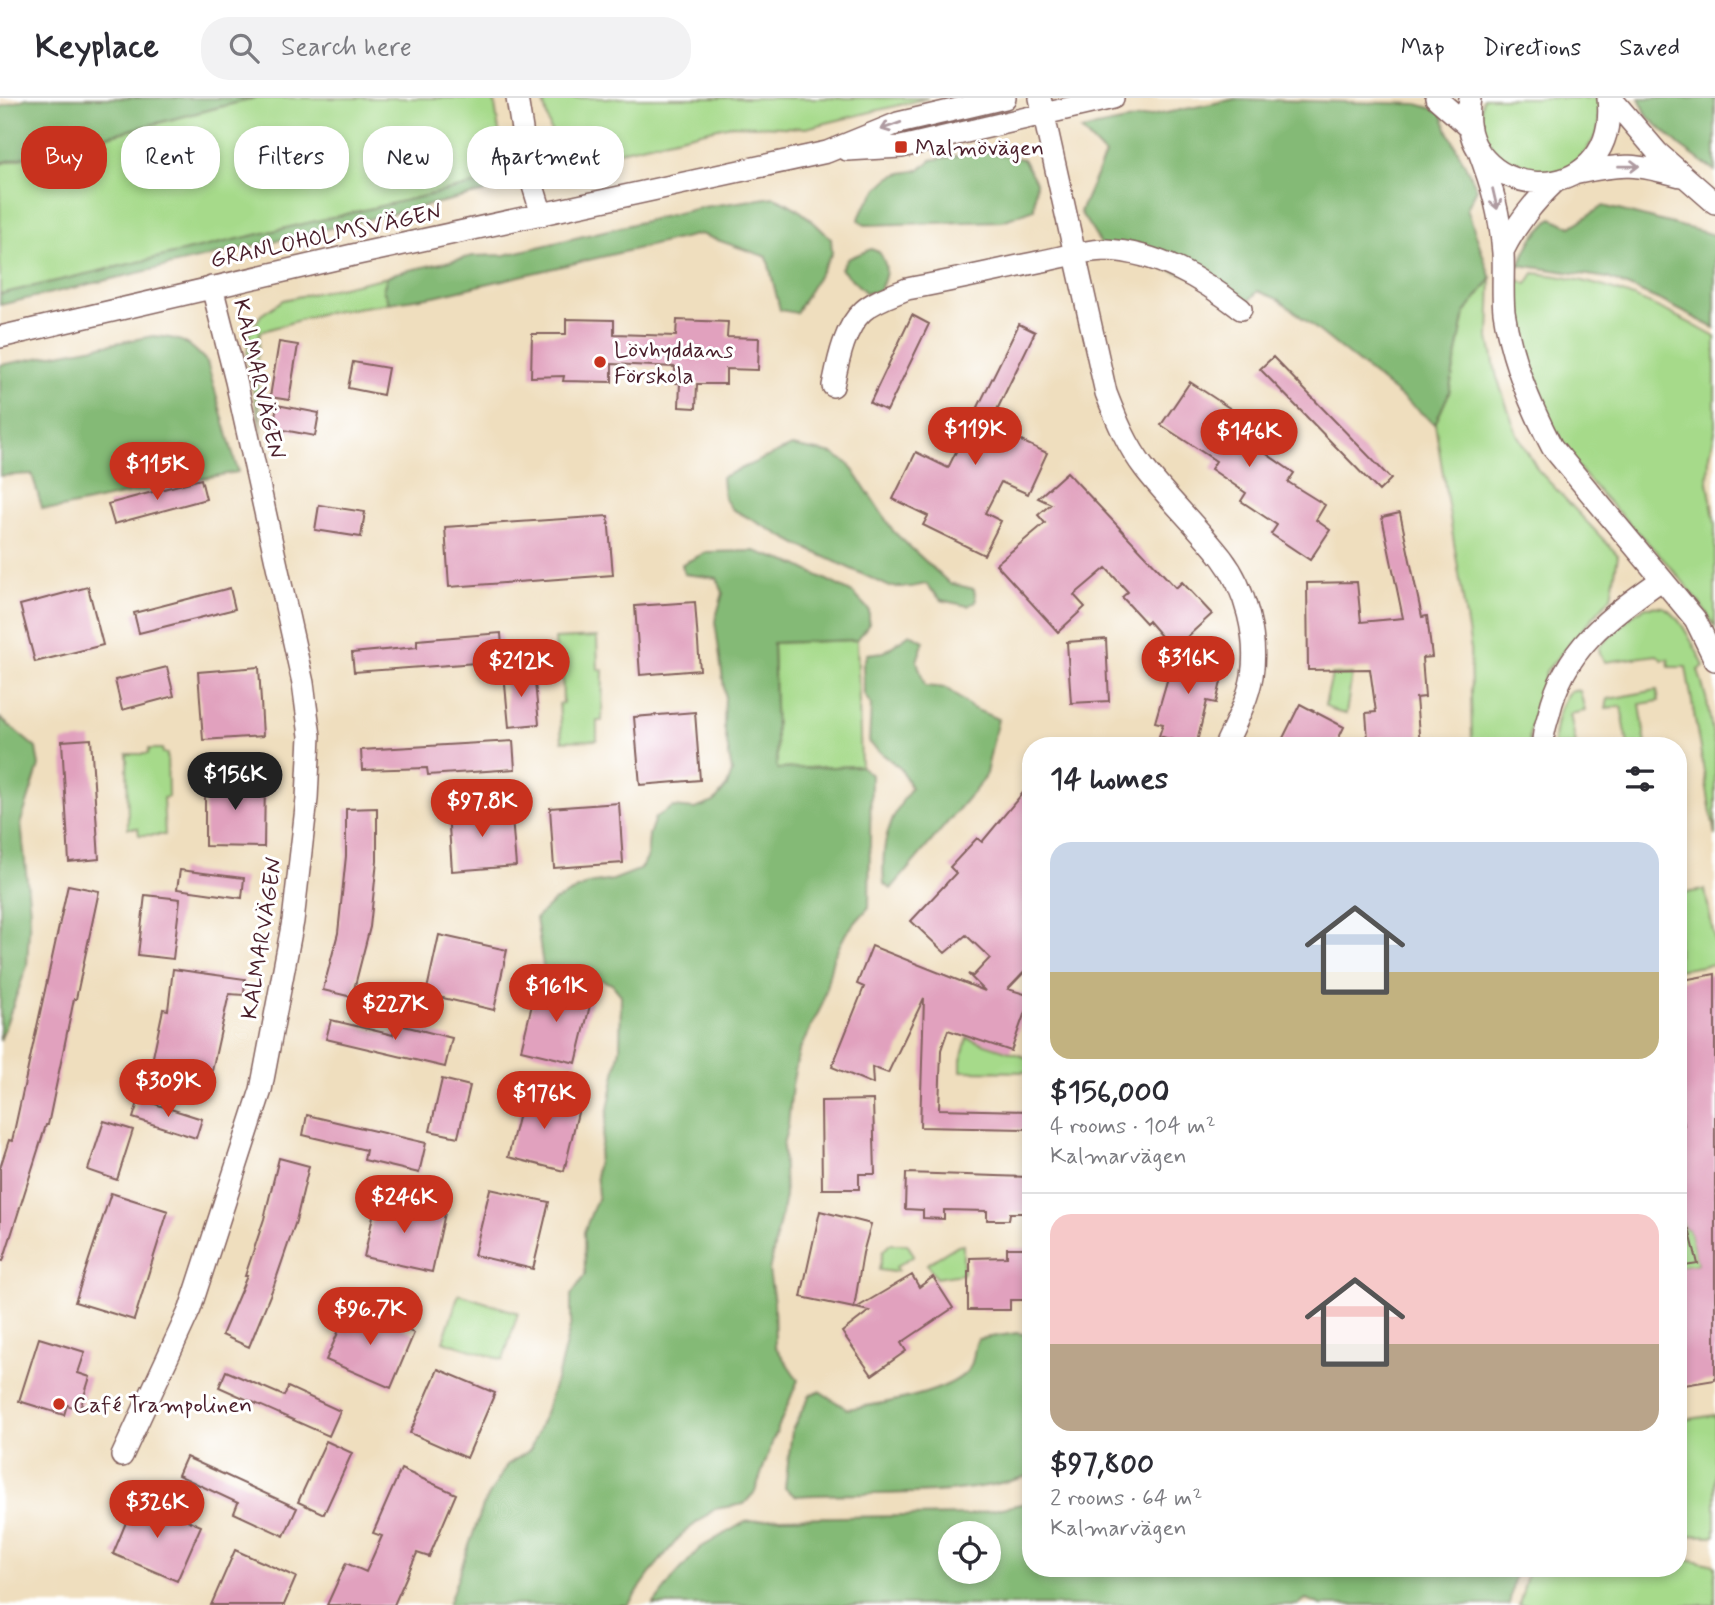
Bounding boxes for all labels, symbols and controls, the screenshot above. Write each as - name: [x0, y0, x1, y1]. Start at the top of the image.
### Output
- search box: [201, 17, 691, 80]
- text: Keyplace: [35, 26, 159, 70]
- icon: search: [225, 29, 263, 67]
- text: Search here: [281, 31, 412, 65]
- text: Map: [1401, 33, 1445, 64]
- text: Directions: [1483, 33, 1581, 64]
- text: Saved: [1619, 33, 1680, 64]
- one-way arrow: [881, 121, 903, 134]
- chip: Buy: [21, 126, 107, 189]
- chip: Rent: [121, 126, 220, 189]
- chip: Filters: [234, 126, 349, 189]
- chip: New: [363, 126, 453, 189]
- chip: Apartment: [467, 126, 624, 189]
- place label: Malmövägen: [915, 134, 1044, 164]
- marker: Malmövägen: [893, 139, 909, 155]
- one-way arrow: [1617, 159, 1640, 173]
- one-way arrow: [1489, 187, 1502, 210]
- street label: GRANLOHOLMSVÄGEN: [208, 198, 445, 276]
- street label: KALMARVÄGEN: [225, 296, 291, 463]
- place label: Lövhyddans Förskola: [614, 336, 733, 392]
- marker: Lövhyddans Förskola: [592, 354, 608, 370]
- pin: $119K: [926, 408, 1024, 467]
- pin: $146K: [1200, 410, 1298, 469]
- text: $119K: [944, 415, 1006, 445]
- text: $146K: [1217, 417, 1281, 447]
- pin: $115K: [108, 442, 206, 502]
- text: $115K: [126, 450, 188, 480]
- pin: $316K: [1139, 636, 1237, 696]
- pin: $212K: [472, 640, 570, 699]
- text: $316K: [1158, 644, 1218, 674]
- text: $212K: [489, 647, 553, 677]
- pin: $156K: [186, 752, 284, 812]
- text: $156K: [203, 760, 267, 790]
- text: 14 homes: [1050, 760, 1168, 799]
- icon: filters: [1621, 760, 1659, 798]
- pin: $97.8K: [425, 780, 539, 839]
- text: $97.8K: [447, 787, 517, 817]
- street label: KALMARVÄGEN: [235, 855, 291, 1022]
- icon: home: [1292, 887, 1418, 1013]
- pin: $161K: [507, 964, 605, 1024]
- text: $161K: [525, 972, 587, 1002]
- pin: $227K: [346, 982, 444, 1042]
- text: $227K: [362, 990, 428, 1020]
- pin: $309K: [119, 1060, 217, 1119]
- text: $309K: [135, 1067, 201, 1097]
- pin: $176K: [495, 1072, 593, 1131]
- text: $156,000: [1050, 1073, 1170, 1112]
- text: $176K: [513, 1079, 575, 1109]
- text: 4 rooms · 104 m²: [1050, 1112, 1216, 1142]
- text: Kalmarvägen: [1050, 1142, 1187, 1172]
- pin: $246K: [355, 1176, 453, 1235]
- text: $246K: [371, 1183, 437, 1213]
- icon: home: [1292, 1259, 1418, 1385]
- pin: $96.7K: [313, 1288, 427, 1347]
- text: $96.7K: [334, 1295, 406, 1325]
- place label: Café Trampolinen: [73, 1391, 252, 1421]
- marker: Café Trampolinen: [51, 1396, 67, 1412]
- text: $97,800: [1050, 1445, 1154, 1484]
- pin: $326K: [108, 1480, 206, 1540]
- text: 2 rooms · 64 m²: [1050, 1484, 1202, 1514]
- text: $326K: [125, 1488, 189, 1518]
- text: Kalmarvägen: [1050, 1514, 1187, 1544]
- map controls: [938, 1521, 1001, 1584]
- button: locate: [938, 1521, 1001, 1584]

